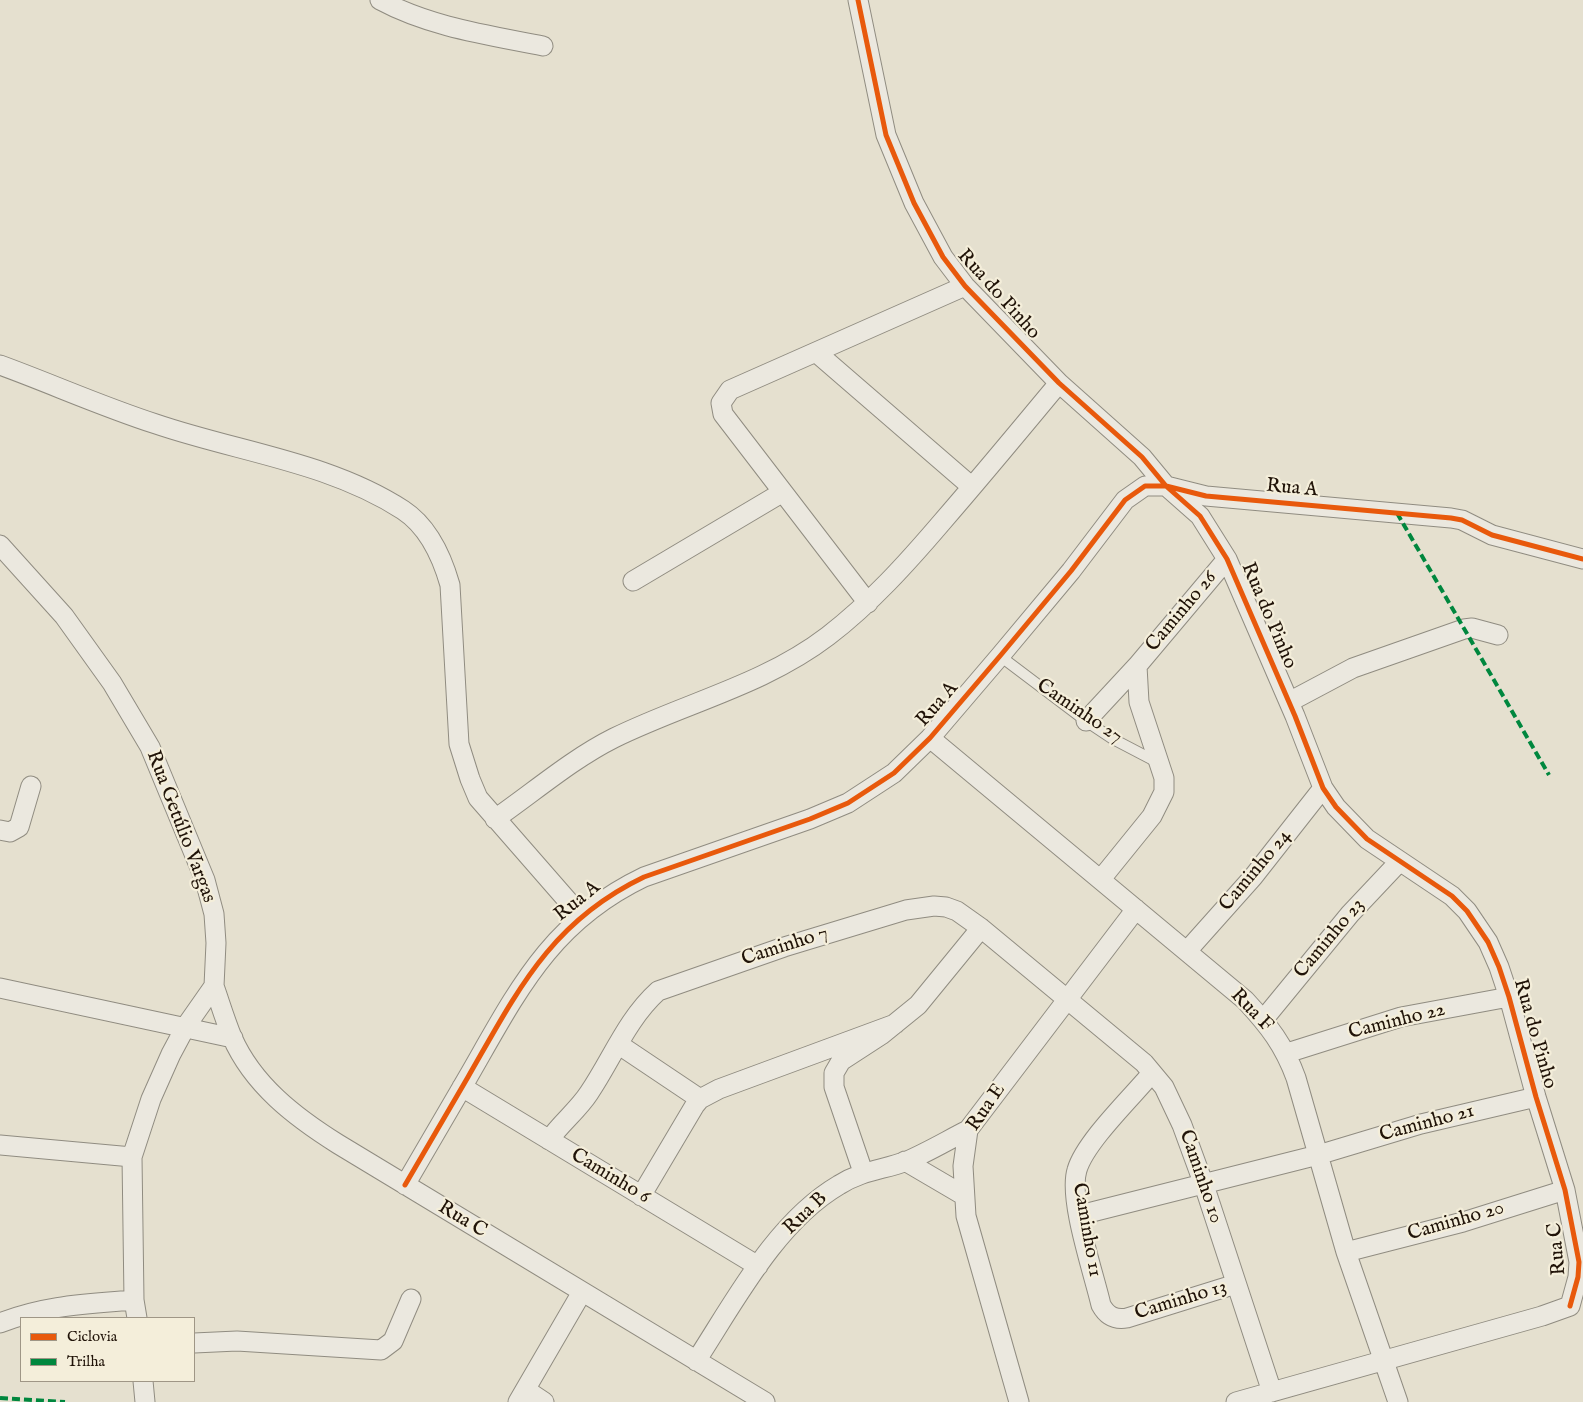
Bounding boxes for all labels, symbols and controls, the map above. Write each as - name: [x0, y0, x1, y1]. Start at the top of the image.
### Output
- street label: Rua do Pinho: [951, 245, 1045, 345]
- street label: Rua A: [1265, 475, 1319, 503]
- street label: Rua do Pinho: [1235, 559, 1301, 673]
- street label: Caminho 26: [1141, 567, 1223, 657]
- street label: Caminho 27: [1031, 674, 1127, 750]
- street label: Rua A: [912, 678, 964, 732]
- street label: Rua Getúlio Vargas: [140, 748, 220, 906]
- street label: Caminho 24: [1215, 825, 1297, 917]
- street label: Rua A: [550, 876, 606, 928]
- street label: Caminho 23: [1290, 894, 1370, 984]
- street label: Caminho 7: [739, 922, 831, 972]
- street label: Rua do Pinho: [1507, 976, 1561, 1092]
- street label: Rua F: [1225, 984, 1277, 1038]
- street label: Caminho 22: [1346, 998, 1448, 1046]
- street label: Rua E: [962, 1080, 1012, 1136]
- street label: Caminho 21: [1377, 1100, 1477, 1148]
- street label: Caminho 10: [1173, 1127, 1227, 1227]
- street label: Caminho 6: [566, 1144, 654, 1210]
- street label: Caminho 11: [1066, 1181, 1106, 1279]
- street label: Rua B: [779, 1187, 833, 1241]
- street label: Rua C: [433, 1196, 491, 1244]
- street label: Caminho 20: [1405, 1197, 1507, 1247]
- street label: Rua C: [1544, 1222, 1572, 1276]
- street label: Caminho 13: [1132, 1276, 1230, 1326]
- legend: [20, 1317, 195, 1382]
- text: Ciclovia: [67, 1327, 117, 1346]
- text: Trilha: [67, 1352, 105, 1371]

